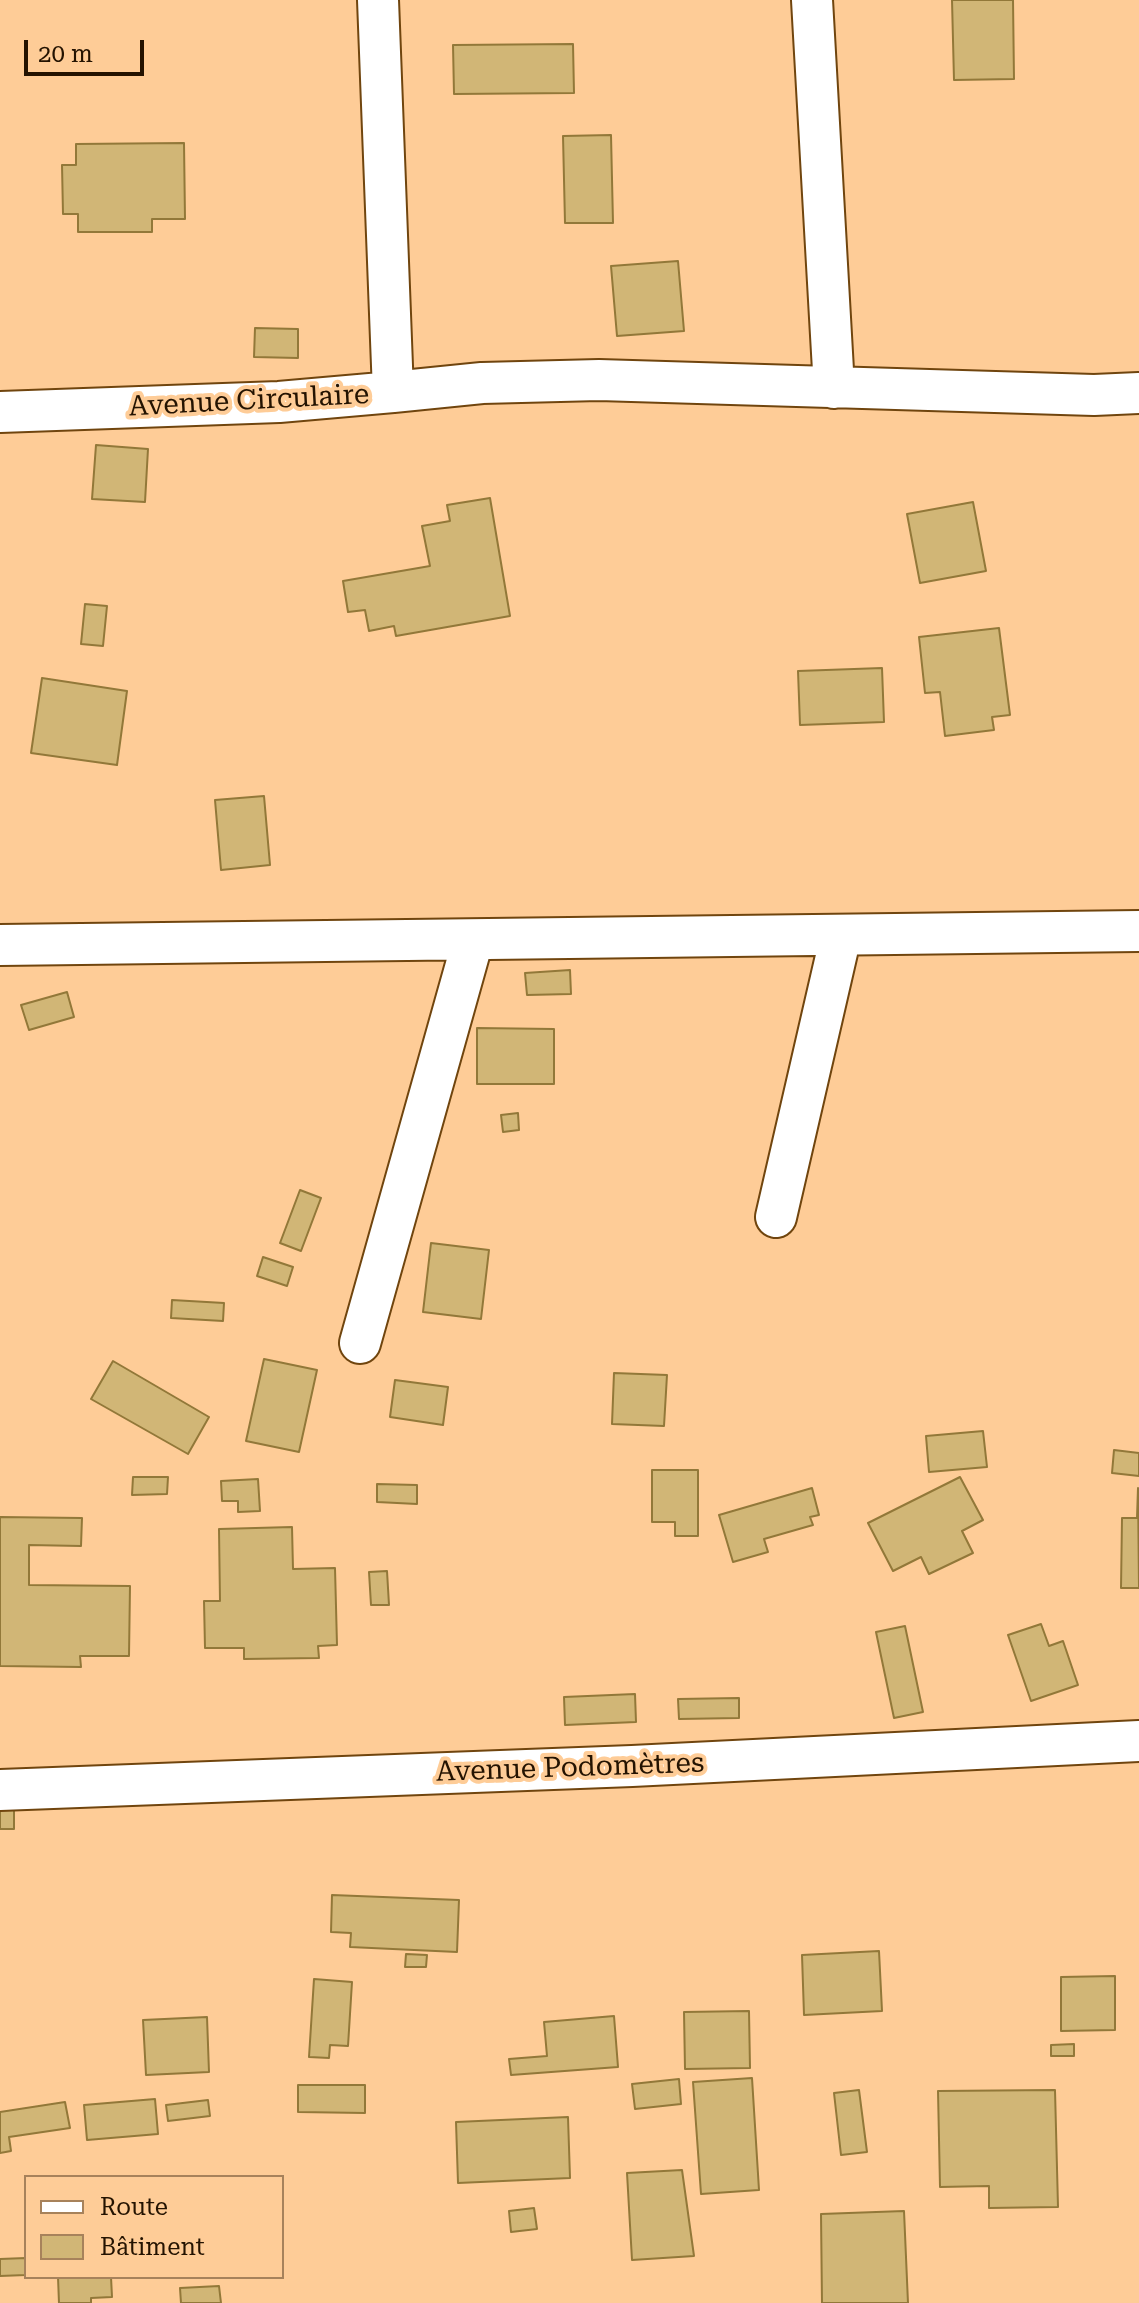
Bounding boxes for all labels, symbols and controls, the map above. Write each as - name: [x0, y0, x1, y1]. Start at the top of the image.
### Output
- scale bar: [28, 24, 148, 74]
- text: 20 m: [38, 40, 93, 68]
- street label: Avenue Circulaire: [128, 378, 370, 424]
- street label: Avenue Podomètres: [435, 1747, 705, 1789]
- legend: [24, 2175, 284, 2279]
- text: Route: [100, 2193, 168, 2221]
- text: Bâtiment: [100, 2233, 205, 2261]

